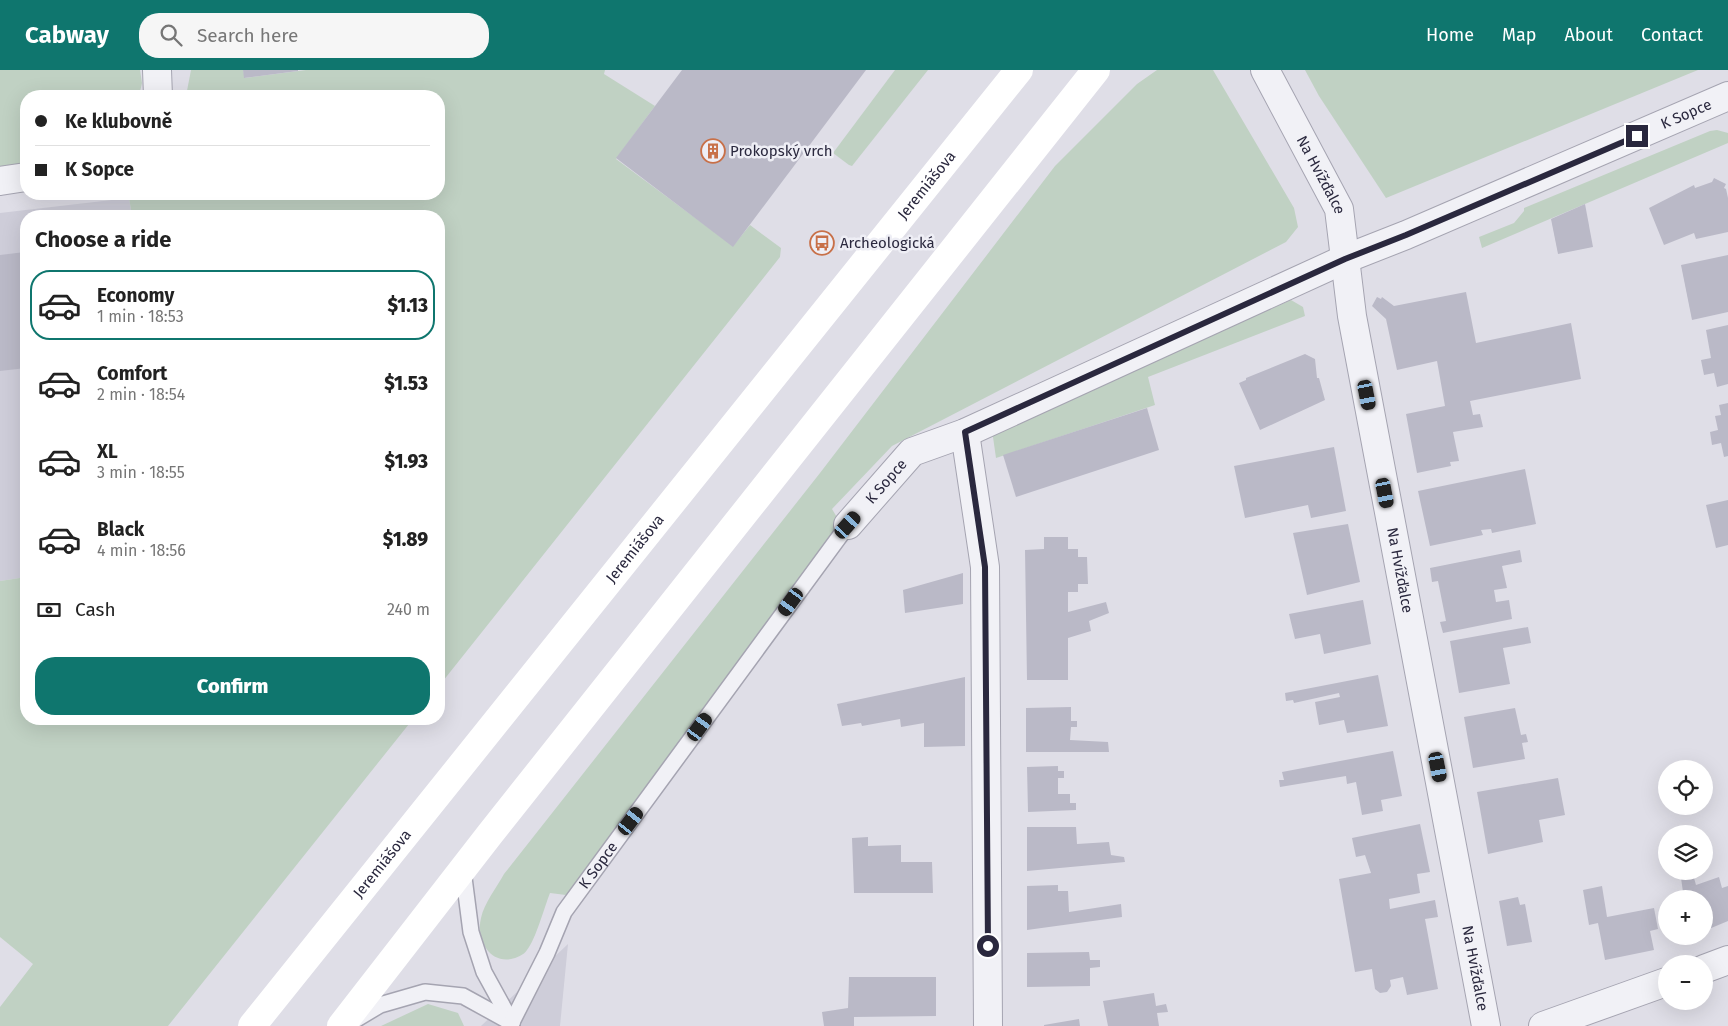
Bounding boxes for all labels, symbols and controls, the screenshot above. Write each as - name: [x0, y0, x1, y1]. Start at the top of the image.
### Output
- search box: [139, 13, 489, 58]
- text: Cabway: [25, 21, 109, 49]
- icon: search: [157, 21, 185, 49]
- text: Search here: [197, 24, 298, 47]
- text: Home: [1426, 24, 1474, 46]
- text: Map: [1502, 24, 1536, 46]
- text: About: [1564, 24, 1613, 46]
- text: Contact: [1641, 24, 1703, 46]
- street label: K Sopce: [1658, 95, 1714, 133]
- text: Ke klubovně: [65, 110, 172, 133]
- route end: [1626, 125, 1648, 147]
- street label: Na Hvížďalce: [1293, 133, 1349, 215]
- building icon: Prokopský vrch: [700, 138, 726, 164]
- place label: Prokopský vrch: [730, 142, 832, 160]
- street label: Jeremiášova: [894, 147, 959, 223]
- text: K Sopce: [65, 158, 134, 181]
- text: Choose a ride: [35, 226, 171, 253]
- bus stop icon: Archeologická: [809, 230, 835, 256]
- place label: Archeologická: [840, 234, 935, 252]
- icon: car: [37, 283, 82, 328]
- text: Economy: [97, 284, 174, 307]
- text: $1.13: [388, 294, 428, 317]
- text: 1 min · 18:53: [97, 307, 184, 326]
- icon: car: [37, 361, 82, 406]
- text: Comfort: [97, 362, 167, 385]
- text: $1.53: [384, 372, 428, 395]
- car: [1356, 379, 1377, 411]
- text: 2 min · 18:54: [97, 385, 185, 404]
- icon: car: [37, 439, 82, 484]
- text: XL: [97, 440, 118, 463]
- text: $1.93: [385, 450, 428, 473]
- street label: K Sopce: [862, 455, 911, 508]
- text: 3 min · 18:55: [97, 463, 185, 482]
- car: [1374, 477, 1395, 509]
- car: [832, 509, 863, 541]
- street label: Jeremiášova: [602, 511, 668, 586]
- icon: car: [37, 517, 82, 562]
- text: Black: [97, 518, 144, 541]
- street label: Na Hvížďalce: [1383, 526, 1417, 615]
- text: $1.89: [383, 528, 428, 551]
- text: 4 min · 18:56: [97, 541, 186, 560]
- car: [776, 585, 805, 619]
- icon: cash: [35, 596, 63, 624]
- text: Cash: [75, 598, 116, 621]
- text: 240 m: [387, 600, 430, 619]
- button: Confirm: [35, 657, 430, 715]
- car: [685, 710, 714, 744]
- car: [1427, 751, 1448, 783]
- map controls: [1658, 760, 1713, 1010]
- button: locate: [1658, 760, 1713, 815]
- car: [615, 805, 646, 837]
- button: layers: [1658, 825, 1713, 880]
- street label: Jeremiášova: [349, 826, 415, 902]
- street label: K Sopce: [575, 838, 621, 892]
- button: +: [1658, 890, 1713, 945]
- street label: Na Hvížďalce: [1458, 924, 1492, 1012]
- route start: [977, 935, 999, 957]
- button: −: [1658, 955, 1713, 1010]

